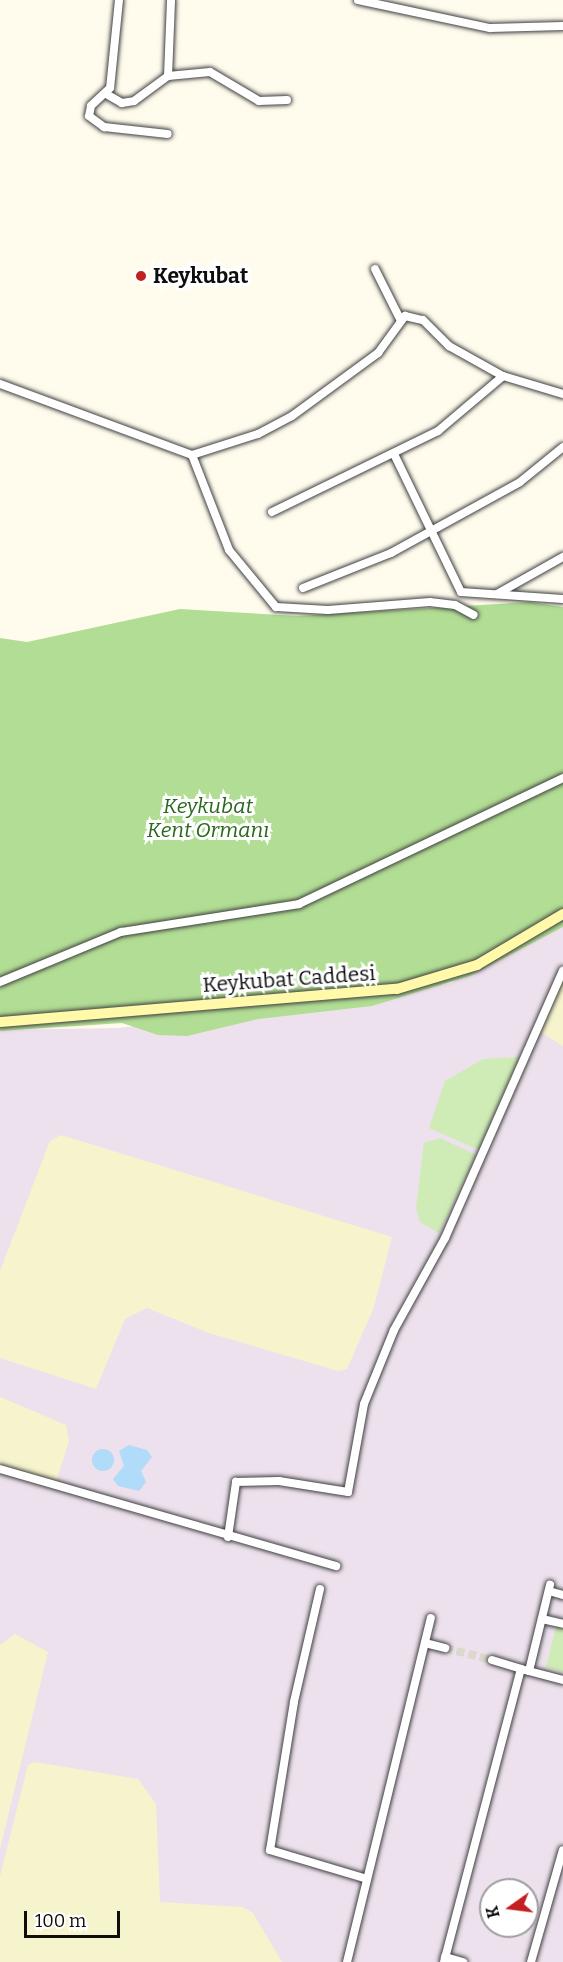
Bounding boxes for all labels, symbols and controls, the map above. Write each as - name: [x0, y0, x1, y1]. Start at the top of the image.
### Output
- place label: Keykubat: [153, 263, 248, 289]
- marker: Keykubat: [134, 269, 148, 283]
- park label: Keykubat Kent Ormanı: [147, 793, 269, 843]
- street label: Keykubat Caddesi: [202, 960, 376, 998]
- north arrow: [479, 1878, 539, 1938]
- scale bar: [27, 1899, 123, 1937]
- text: K: [482, 1904, 504, 1920]
- text: 100 m: [35, 1910, 86, 1932]

